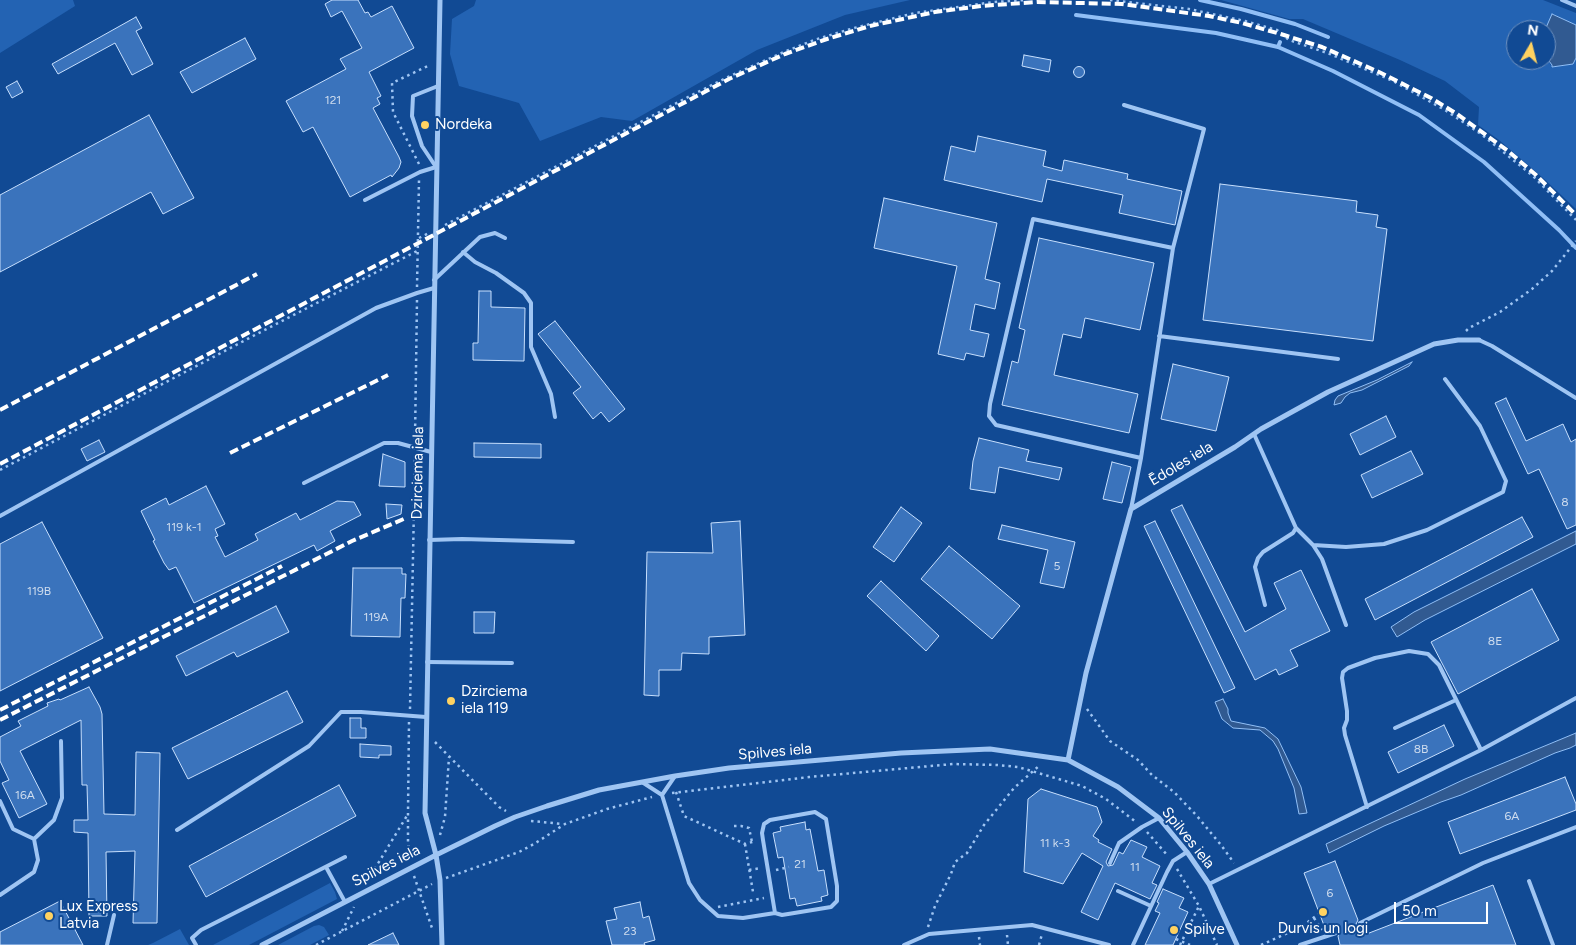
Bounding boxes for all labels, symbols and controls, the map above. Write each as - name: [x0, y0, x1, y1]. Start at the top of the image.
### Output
- north arrow: [1506, 20, 1556, 70]
- text: N: [1526, 21, 1540, 40]
- house number: 121: [325, 93, 341, 107]
- place label: Nordeka: [435, 116, 492, 134]
- marker: Nordeka: [419, 119, 431, 131]
- street label: Dzirciema iela: [408, 426, 428, 520]
- street label: Ēdoles iela: [1146, 438, 1216, 490]
- house number: 8: [1561, 495, 1569, 509]
- house number: 119 k-1: [166, 520, 202, 534]
- house number: 5: [1054, 559, 1060, 573]
- house number: 119B: [27, 584, 51, 598]
- house number: 119A: [364, 610, 388, 624]
- house number: 8E: [1488, 634, 1502, 648]
- place label: Dzirciema iela 119: [461, 683, 527, 718]
- marker: Dzirciema iela 119: [445, 695, 457, 707]
- street label: Spilves iela: [737, 740, 813, 764]
- house number: 8B: [1414, 742, 1428, 756]
- house number: 16A: [15, 788, 35, 802]
- street label: Spilves iela: [1158, 804, 1218, 872]
- house number: 6A: [1505, 809, 1519, 823]
- house number: 11 k-3: [1040, 836, 1070, 850]
- street label: Spilves iela: [349, 841, 423, 891]
- house number: 21: [794, 857, 806, 871]
- house number: 11: [1130, 860, 1140, 874]
- house number: 6: [1327, 886, 1333, 900]
- scale bar: [1396, 892, 1490, 924]
- place label: Lux Express Latvia: [59, 898, 138, 933]
- text: 50 m: [1402, 902, 1437, 920]
- marker: Durvis un logi: [1317, 906, 1329, 918]
- marker: Lux Express Latvia: [43, 910, 55, 922]
- place label: Durvis un logi: [1278, 920, 1368, 938]
- place label: Spilve: [1184, 921, 1225, 939]
- house number: 23: [623, 924, 637, 938]
- marker: Spilve: [1168, 924, 1180, 936]

